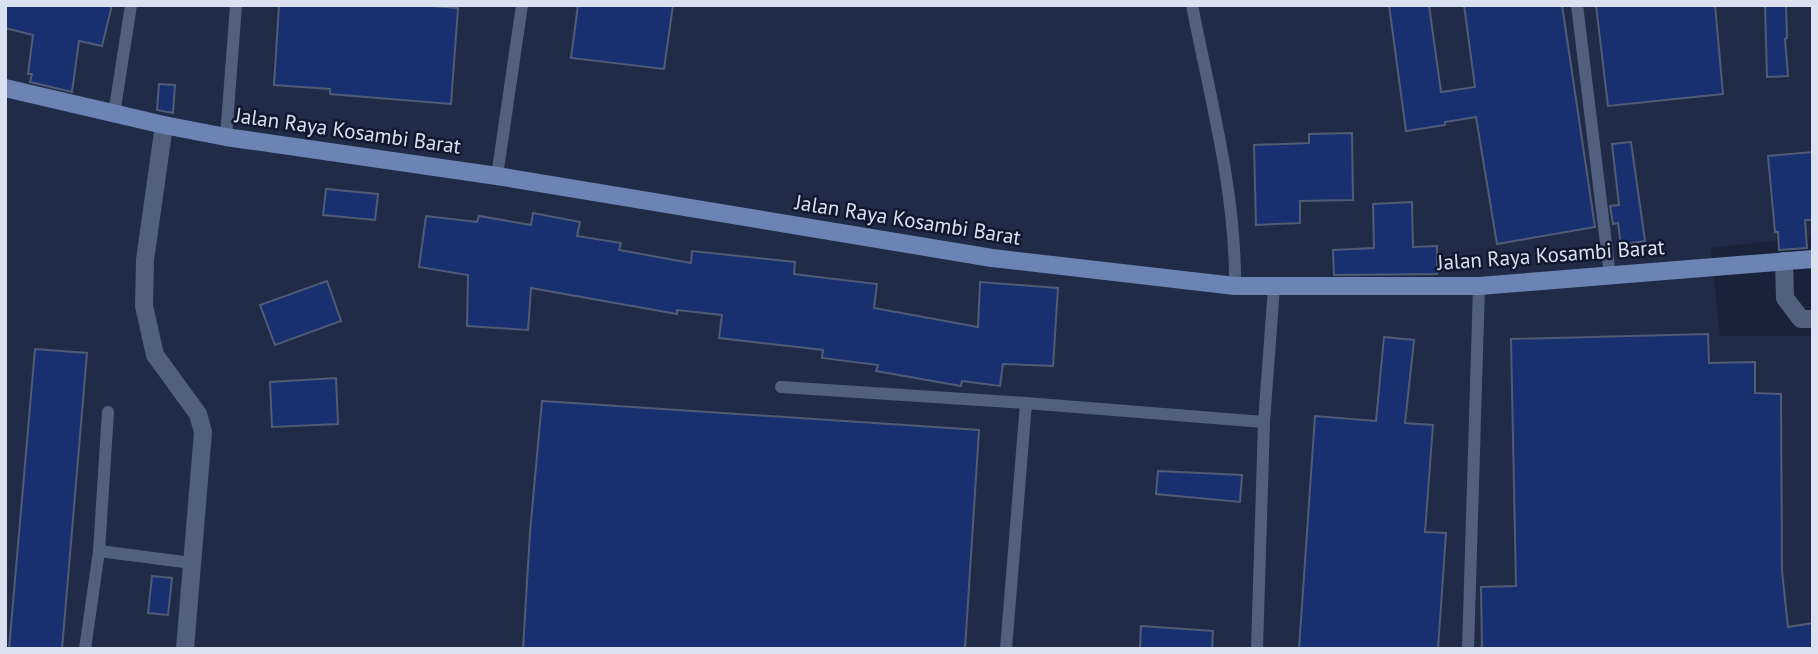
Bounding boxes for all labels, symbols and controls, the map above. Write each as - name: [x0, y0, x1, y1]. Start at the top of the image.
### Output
- street label: Jalan Raya Kosambi Barat: [232, 101, 463, 160]
- street label: Jalan Raya Kosambi Barat: [792, 188, 1023, 251]
- street label: Jalan Raya Kosambi Barat: [1435, 233, 1666, 276]

